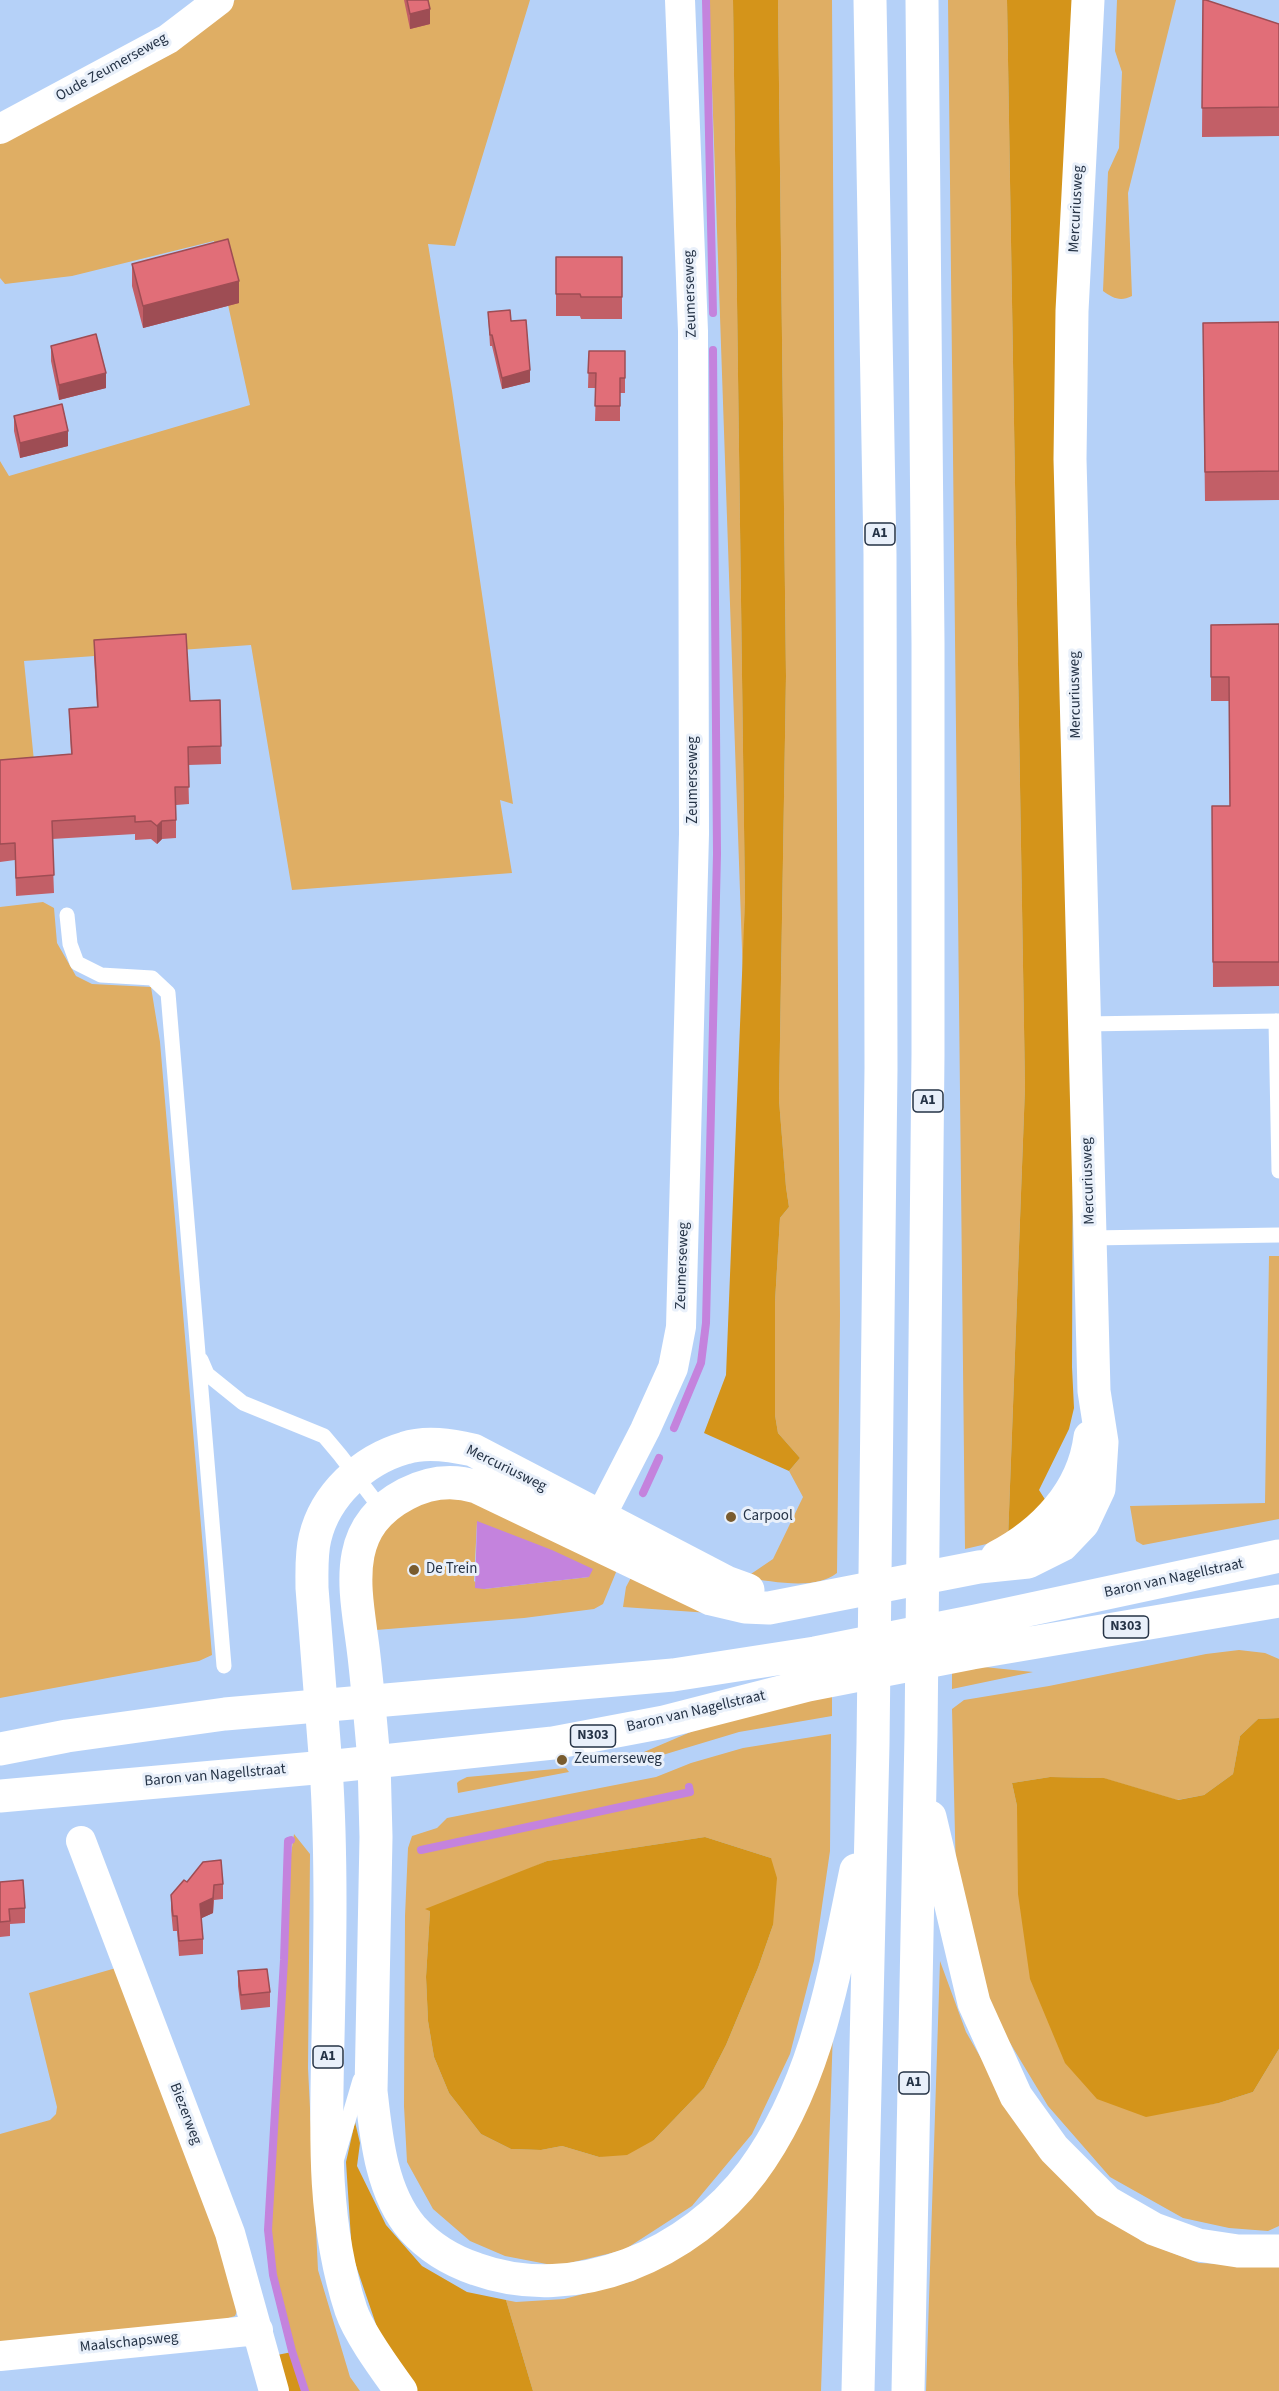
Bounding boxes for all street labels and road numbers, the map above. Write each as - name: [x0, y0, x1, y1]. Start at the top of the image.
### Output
- street label: Oude Zeumerseweg: [53, 30, 171, 106]
- street label: Mercuriusweg: [1066, 165, 1088, 253]
- street label: Zeumerseweg: [680, 250, 702, 338]
- road number: A1: [865, 523, 895, 545]
- street label: Mercuriusweg: [1066, 651, 1086, 739]
- street label: Zeumerseweg: [685, 736, 703, 824]
- road number: A1: [913, 1090, 943, 1112]
- street label: Mercuriusweg: [1078, 1137, 1100, 1225]
- street label: Zeumerseweg: [672, 1222, 694, 1310]
- street label: Mercuriusweg: [463, 1442, 549, 1496]
- street label: Baron van Nagellstraat: [1103, 1555, 1245, 1603]
- road number: N303: [1104, 1616, 1148, 1638]
- street label: Baron van Nagellstraat: [625, 1687, 767, 1737]
- road number: N303: [570, 1725, 616, 1747]
- street label: Baron van Nagellstraat: [144, 1761, 286, 1791]
- road number: A1: [313, 2046, 343, 2068]
- road number: A1: [899, 2072, 929, 2094]
- street label: Biezerweg: [165, 2081, 205, 2147]
- street label: Maalschapsweg: [79, 2329, 179, 2357]

